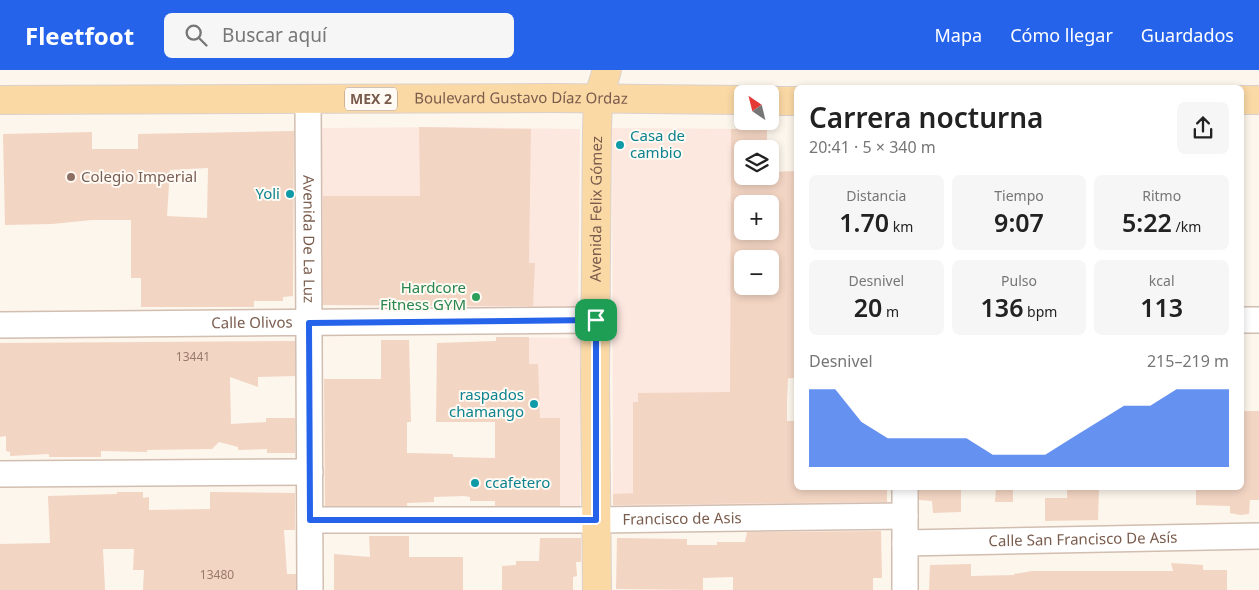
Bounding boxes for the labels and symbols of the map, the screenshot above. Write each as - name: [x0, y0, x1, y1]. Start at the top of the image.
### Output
- north arrow: [734, 85, 779, 130]
- street label: Boulevard Gustavo Díaz Ordaz: [414, 87, 628, 108]
- road number: MEX 2: [345, 88, 397, 110]
- place label: Casa de cambio: [630, 125, 685, 162]
- street label: Avenida Felix Gómez: [585, 136, 606, 282]
- marker: Casa de cambio: [614, 139, 626, 151]
- place label: Colegio Imperial: [81, 166, 197, 186]
- marker: Colegio Imperial: [65, 171, 77, 183]
- street label: Avenida De La Luz: [299, 175, 320, 303]
- place label: Yoli: [255, 183, 280, 203]
- marker: Yoli: [284, 188, 296, 200]
- place label: Hardcore Fitness GYM: [380, 277, 466, 314]
- marker: Hardcore Fitness GYM: [470, 291, 482, 303]
- pin: [575, 299, 617, 341]
- street label: Calle Olivos: [211, 312, 293, 332]
- house number: 13441: [176, 348, 210, 365]
- place label: raspados chamango: [449, 384, 524, 421]
- marker: raspados chamango: [528, 398, 540, 410]
- place label: ccafetero: [485, 472, 550, 492]
- marker: ccafetero: [469, 477, 481, 489]
- street label: Francisco de Asis: [622, 507, 742, 529]
- street label: Calle San Francisco De Asís: [988, 527, 1178, 550]
- house number: 13480: [200, 566, 234, 583]

